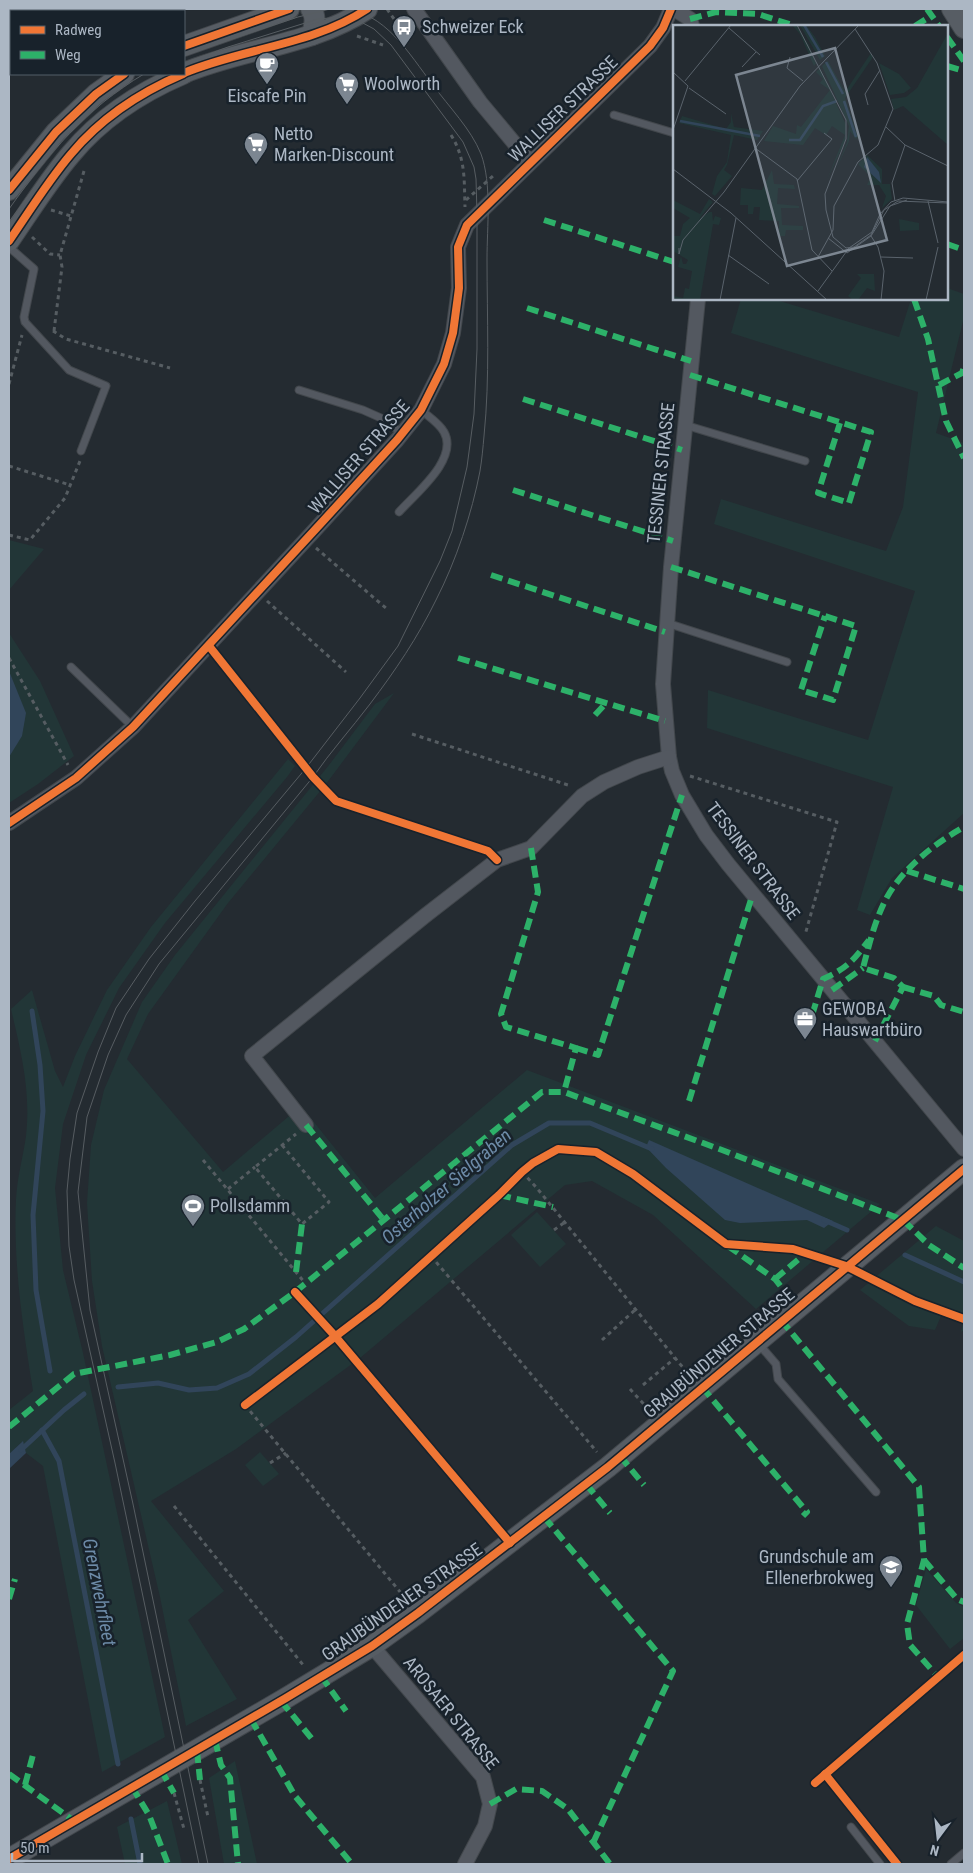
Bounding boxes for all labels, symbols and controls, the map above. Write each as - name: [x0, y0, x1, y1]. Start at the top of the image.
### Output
- legend: [10, 10, 185, 75]
- bus stop icon: Schweizer Eck: [391, 14, 417, 48]
- place label: Schweizer Eck: [422, 16, 524, 37]
- text: Radweg: [55, 21, 102, 39]
- inset map: [673, 25, 948, 300]
- text: Weg: [55, 46, 81, 64]
- cafe icon: Eiscafe Pin: [254, 51, 280, 85]
- street label: WALLISER STRASSE: [504, 51, 622, 166]
- supermarket icon: Woolworth: [334, 71, 360, 105]
- place label: Woolworth: [364, 73, 440, 94]
- place label: Eiscafe Pin: [227, 85, 307, 106]
- place label: Netto Marken-Discount: [274, 123, 394, 165]
- supermarket icon: Netto Marken-Discount: [243, 131, 269, 165]
- street label: WALLISER STRASSE: [304, 396, 414, 518]
- street label: TESSINER STRASSE: [643, 401, 678, 544]
- street label: TESSINER STRASSE: [702, 798, 804, 924]
- place label: GEWOBA Hauswartbüro: [822, 998, 922, 1040]
- office icon: GEWOBA Hauswartbüro: [792, 1006, 818, 1040]
- water label: Osterholzer Sielgraben: [377, 1124, 516, 1249]
- sports icon: Pollsdamm: [180, 1193, 206, 1227]
- place label: Pollsdamm: [210, 1195, 290, 1216]
- street label: GRAUBÜNDENER STRASSE: [639, 1283, 799, 1422]
- water label: Grenzwehrfleet: [78, 1536, 121, 1648]
- street label: GRAUBÜNDENER STRASSE: [318, 1538, 486, 1665]
- place label: Grundschule am Ellenerbrokweg: [759, 1546, 874, 1588]
- school or university icon: Grundschule am Ellenerbrokweg: [878, 1554, 904, 1588]
- street label: AROSAER STRASSE: [399, 1652, 503, 1773]
- north arrow: [913, 1813, 963, 1863]
- scale bar: [12, 1830, 142, 1862]
- text: 50 m: [20, 1839, 50, 1857]
- text: N: [928, 1842, 941, 1859]

